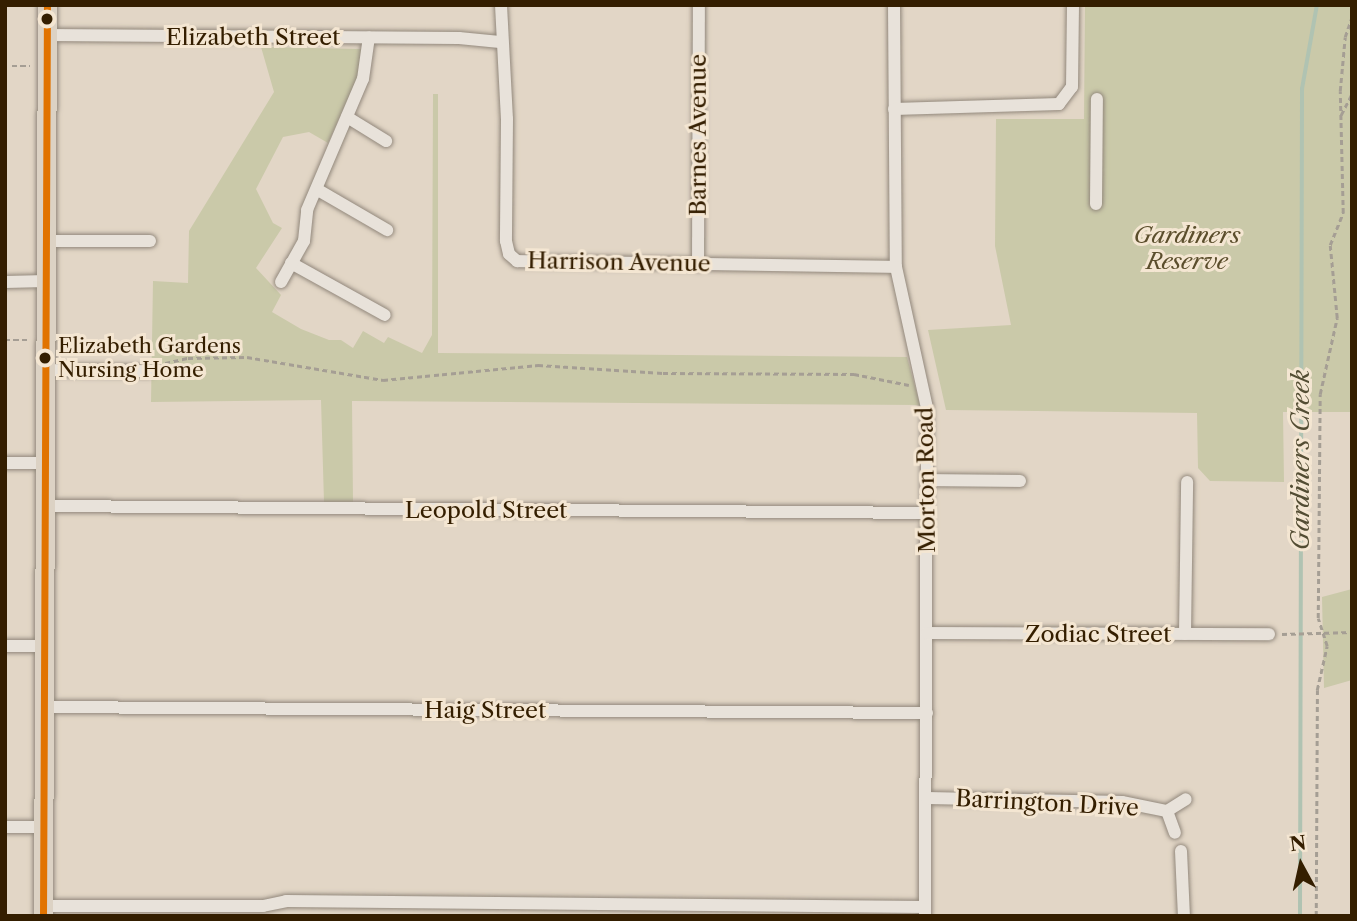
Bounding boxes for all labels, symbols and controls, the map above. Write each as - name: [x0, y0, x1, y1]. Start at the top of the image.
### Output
- unlabelled marker: [40, 12, 54, 26]
- street label: Elizabeth Street: [166, 23, 340, 51]
- street label: Barnes Avenue: [684, 53, 712, 217]
- park label: Gardiners Reserve: [1133, 221, 1241, 275]
- street label: Harrison Avenue: [527, 247, 711, 277]
- place label: Elizabeth Gardens Nursing Home: [58, 333, 241, 383]
- marker: Elizabeth Gardens Nursing Home: [38, 351, 52, 365]
- water label: Gardiners Creek: [1287, 370, 1315, 550]
- street label: Morton Road: [911, 407, 941, 553]
- street label: Leopold Street: [405, 496, 567, 524]
- street label: Zodiac Street: [1025, 620, 1171, 648]
- street label: Haig Street: [424, 696, 546, 724]
- street label: Barrington Drive: [955, 784, 1139, 822]
- north arrow: [1266, 830, 1336, 900]
- text: N: [1288, 831, 1308, 856]

